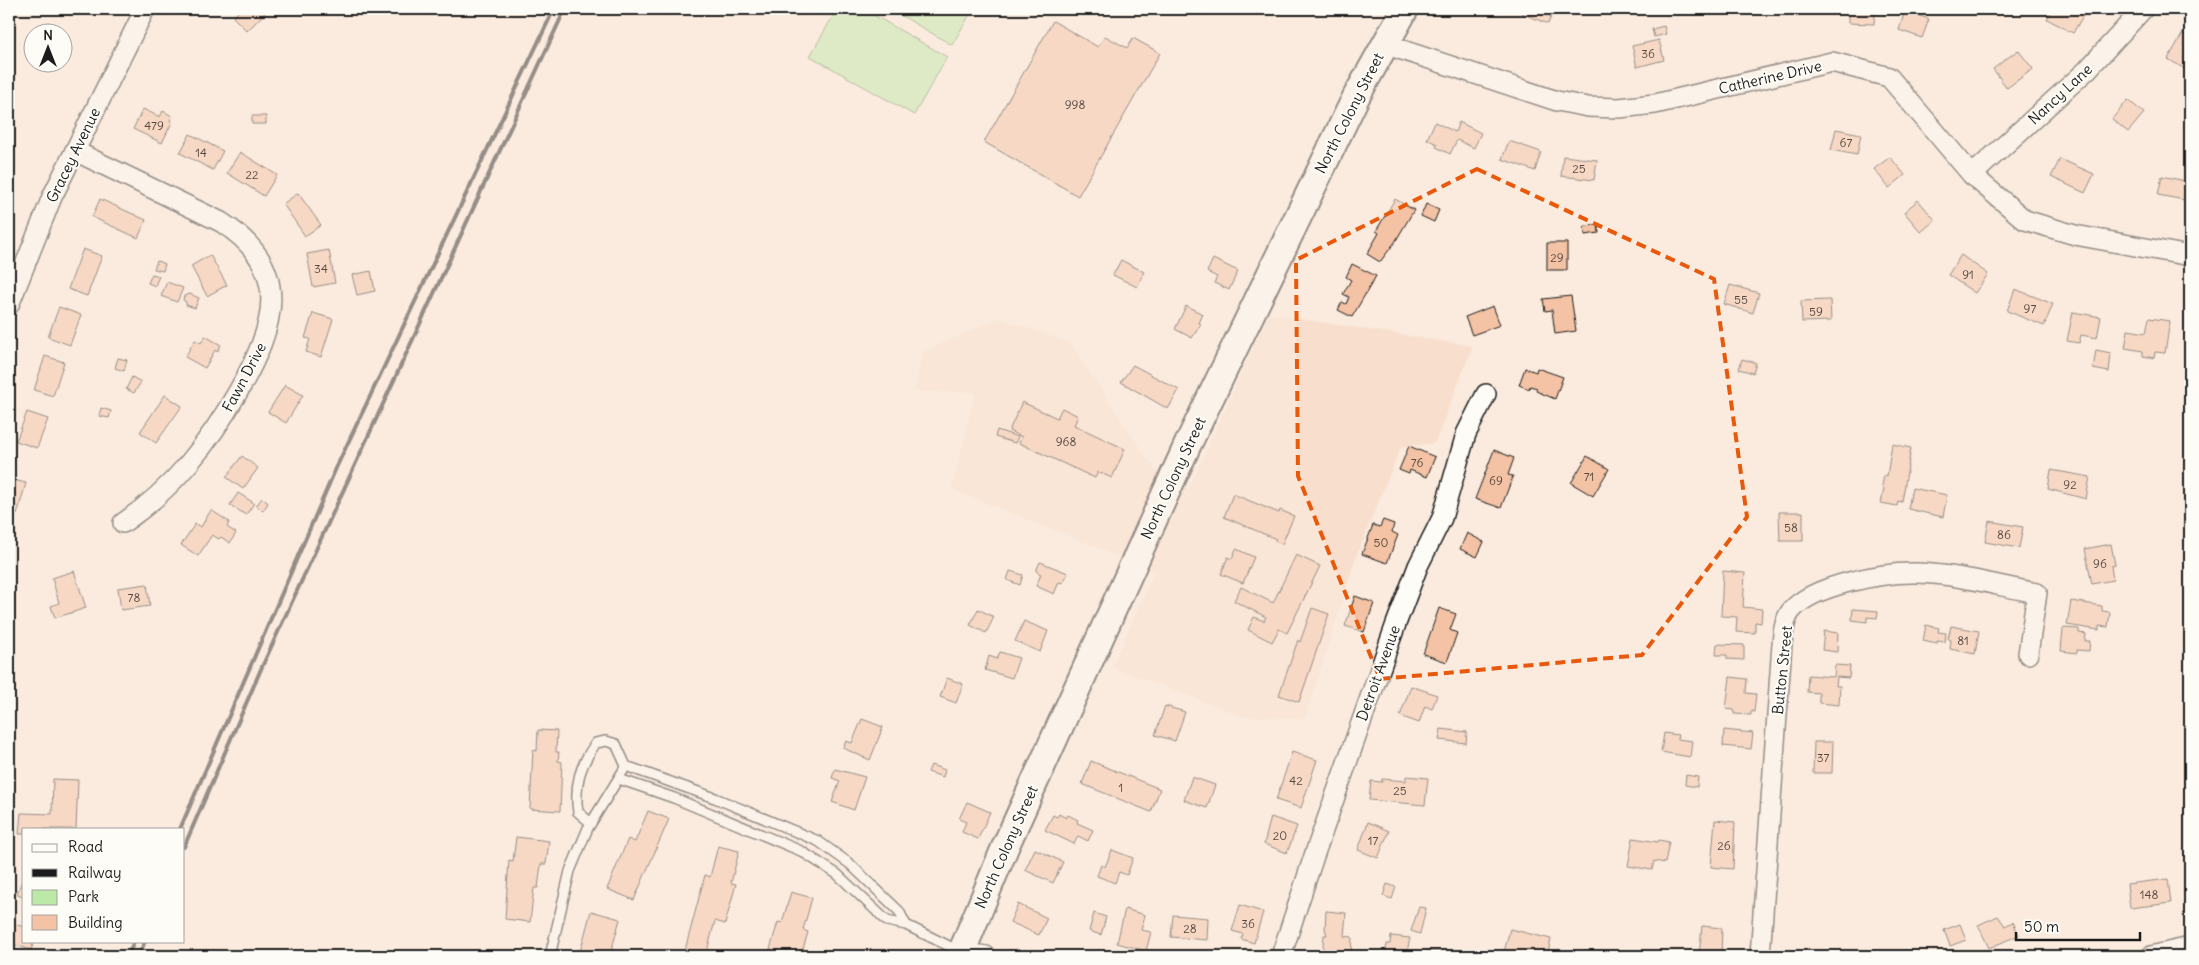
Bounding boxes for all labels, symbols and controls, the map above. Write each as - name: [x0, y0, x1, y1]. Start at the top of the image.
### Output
- north arrow: [22, 22, 72, 72]
- text: N: [43, 26, 53, 44]
- house number: 36: [1641, 46, 1655, 61]
- street label: North Colony Street: [1310, 50, 1388, 176]
- street label: Catherine Drive: [1717, 56, 1823, 98]
- street label: Nancy Lane: [2024, 60, 2096, 128]
- house number: 998: [1065, 97, 1085, 112]
- street label: Gracey Avenue: [42, 104, 104, 206]
- house number: 479: [144, 118, 164, 133]
- house number: 67: [1840, 135, 1853, 150]
- house number: 14: [195, 145, 207, 160]
- house number: 25: [1572, 161, 1586, 176]
- house number: 22: [245, 167, 259, 182]
- house number: 29: [1550, 250, 1564, 265]
- house number: 34: [314, 261, 328, 276]
- house number: 91: [1962, 267, 1974, 282]
- house number: 55: [1734, 292, 1748, 307]
- house number: 97: [2024, 301, 2037, 316]
- house number: 59: [1809, 304, 1823, 319]
- street label: Fawn Drive: [218, 339, 270, 415]
- street label: North Colony Street: [1136, 414, 1210, 542]
- house number: 968: [1056, 434, 1076, 449]
- house number: 76: [1411, 455, 1423, 470]
- house number: 71: [1584, 469, 1594, 484]
- house number: 69: [1489, 473, 1503, 488]
- house number: 92: [2063, 477, 2077, 492]
- house number: 58: [1784, 520, 1798, 535]
- house number: 86: [1997, 527, 2011, 542]
- house number: 50: [1374, 535, 1389, 550]
- house number: 96: [2093, 556, 2107, 571]
- house number: 78: [128, 590, 140, 605]
- street label: Detroit Avenue: [1352, 623, 1404, 723]
- street label: Button Street: [1768, 625, 1796, 715]
- house number: 81: [1957, 633, 1969, 648]
- house number: 37: [1817, 750, 1829, 765]
- house number: 42: [1289, 773, 1303, 788]
- house number: 1: [1119, 780, 1123, 795]
- street label: North Colony Street: [970, 782, 1042, 912]
- house number: 25: [1393, 783, 1407, 798]
- legend: [22, 828, 185, 942]
- house number: 20: [1273, 828, 1287, 843]
- house number: 17: [1368, 833, 1378, 848]
- text: Road: [68, 837, 103, 856]
- house number: 26: [1717, 838, 1731, 853]
- text: Railway: [68, 863, 122, 882]
- text: Park: [68, 887, 99, 906]
- house number: 148: [2140, 887, 2158, 902]
- scale bar: [2016, 910, 2140, 942]
- text: Building: [68, 913, 123, 932]
- house number: 36: [1241, 916, 1255, 931]
- text: 50 m: [2024, 917, 2059, 936]
- house number: 28: [1183, 921, 1197, 936]

